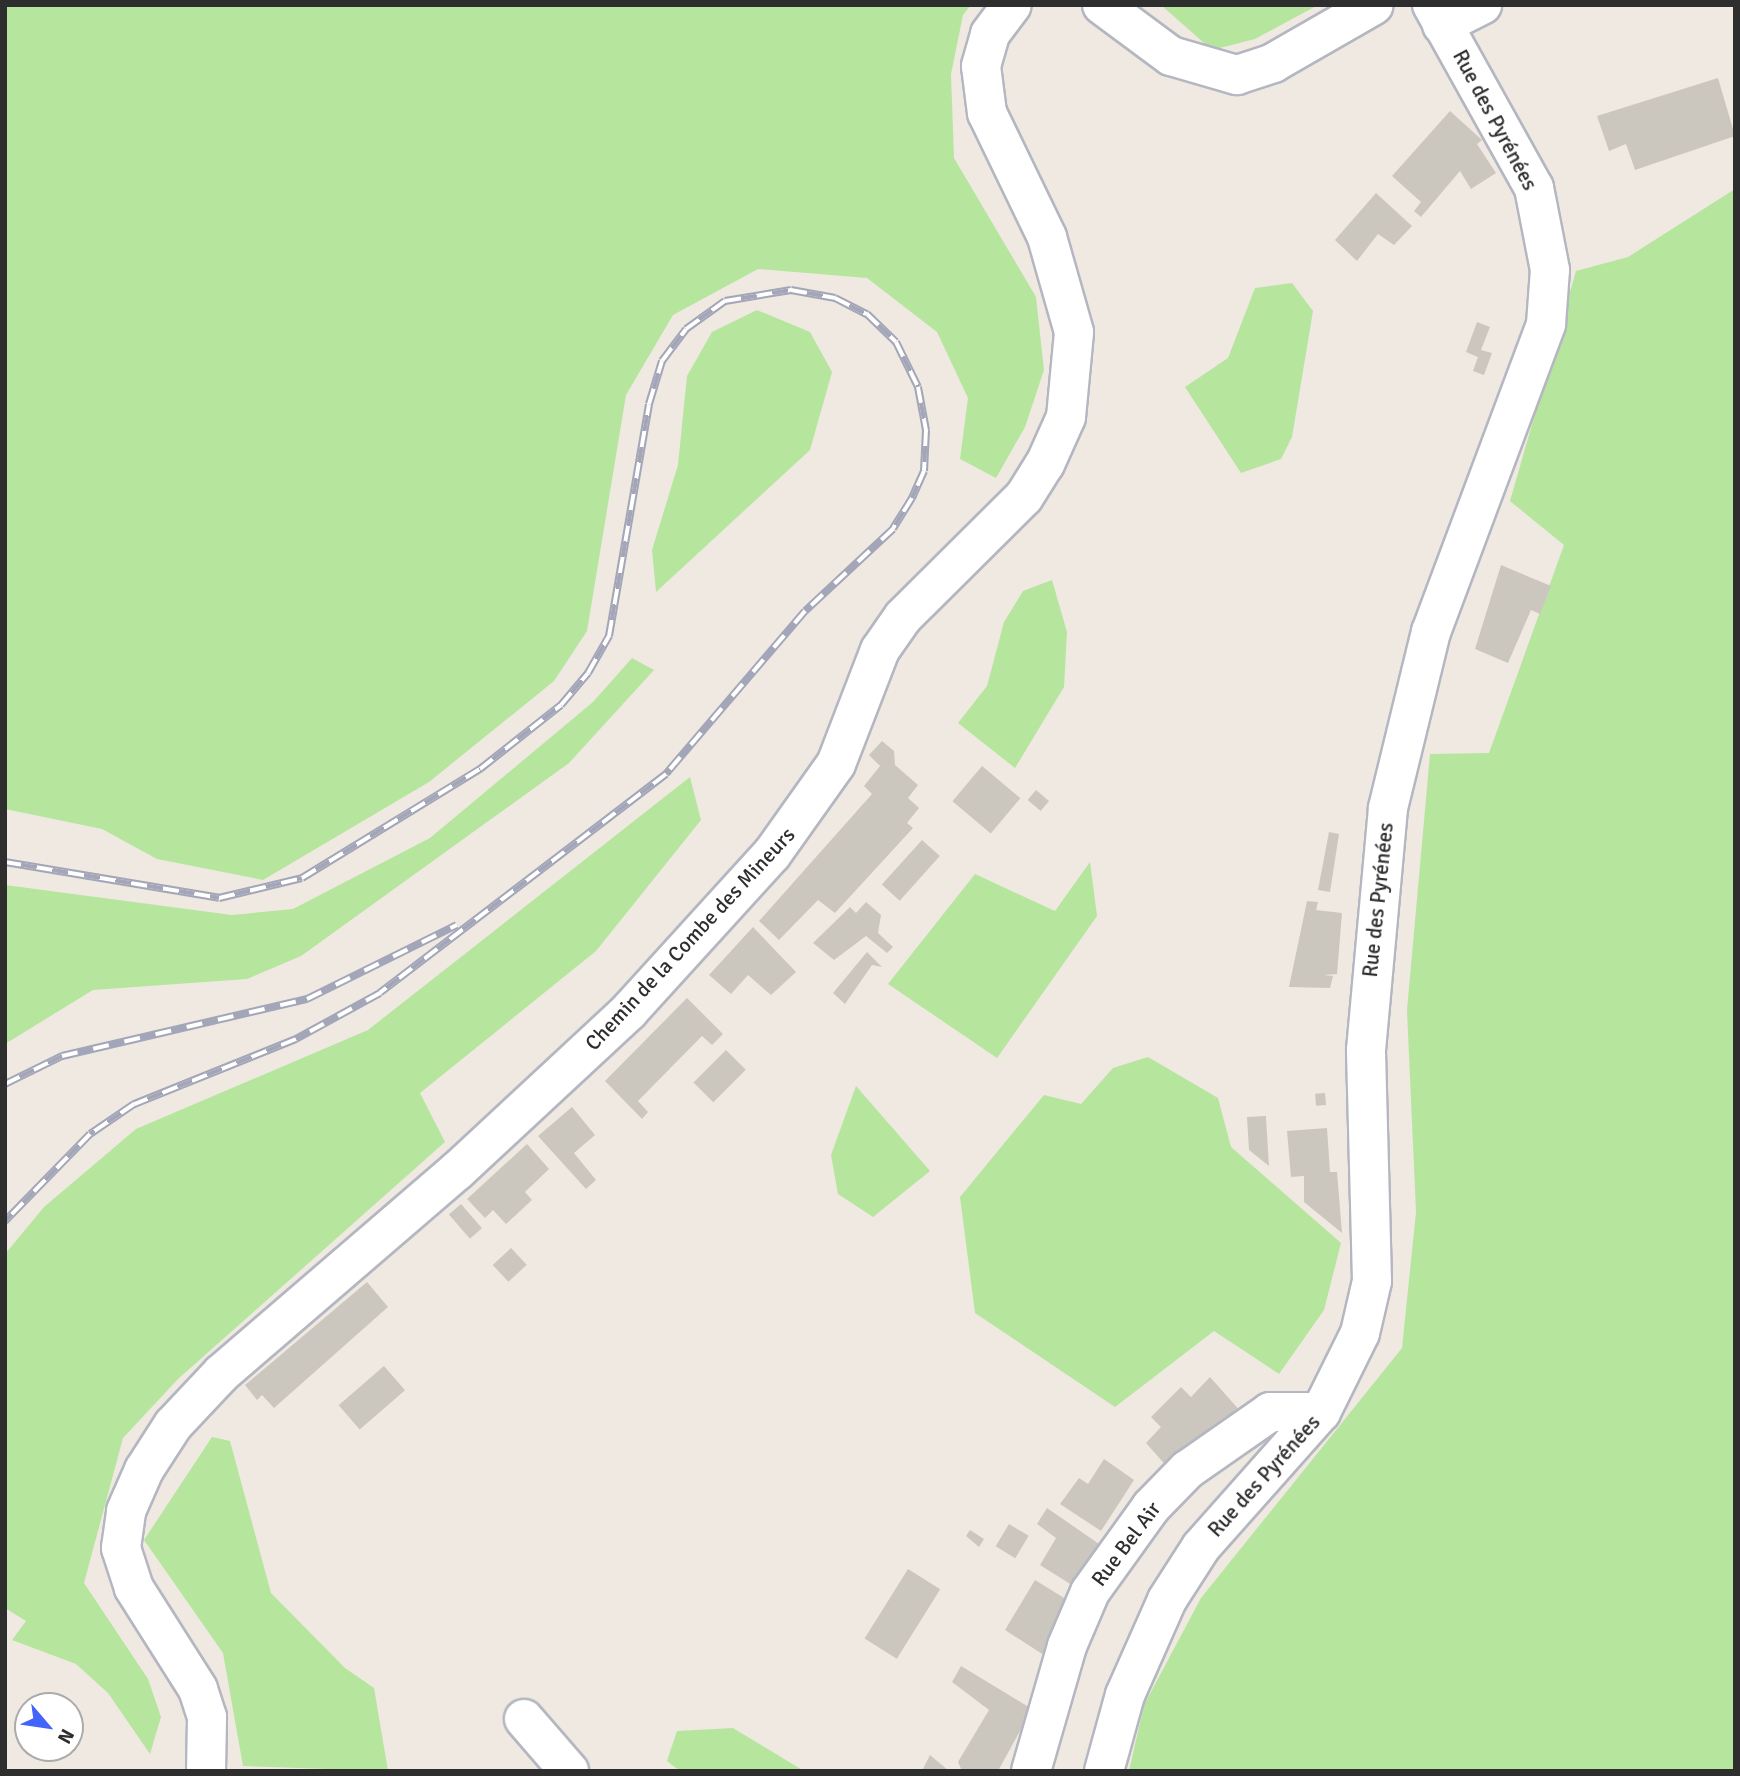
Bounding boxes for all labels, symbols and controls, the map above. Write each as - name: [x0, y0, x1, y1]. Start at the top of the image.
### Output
- street label: Rue des Pyrénées: [1447, 45, 1543, 195]
- street label: Rue des Pyrénées: [1357, 821, 1399, 979]
- street label: Chemin de la Combe des Mineurs: [580, 822, 800, 1056]
- street label: Rue des Pyrénées: [1203, 1410, 1325, 1542]
- street label: Rue Bel Air: [1086, 1497, 1166, 1591]
- north arrow: [14, 1692, 84, 1762]
- text: N: [52, 1725, 79, 1748]

